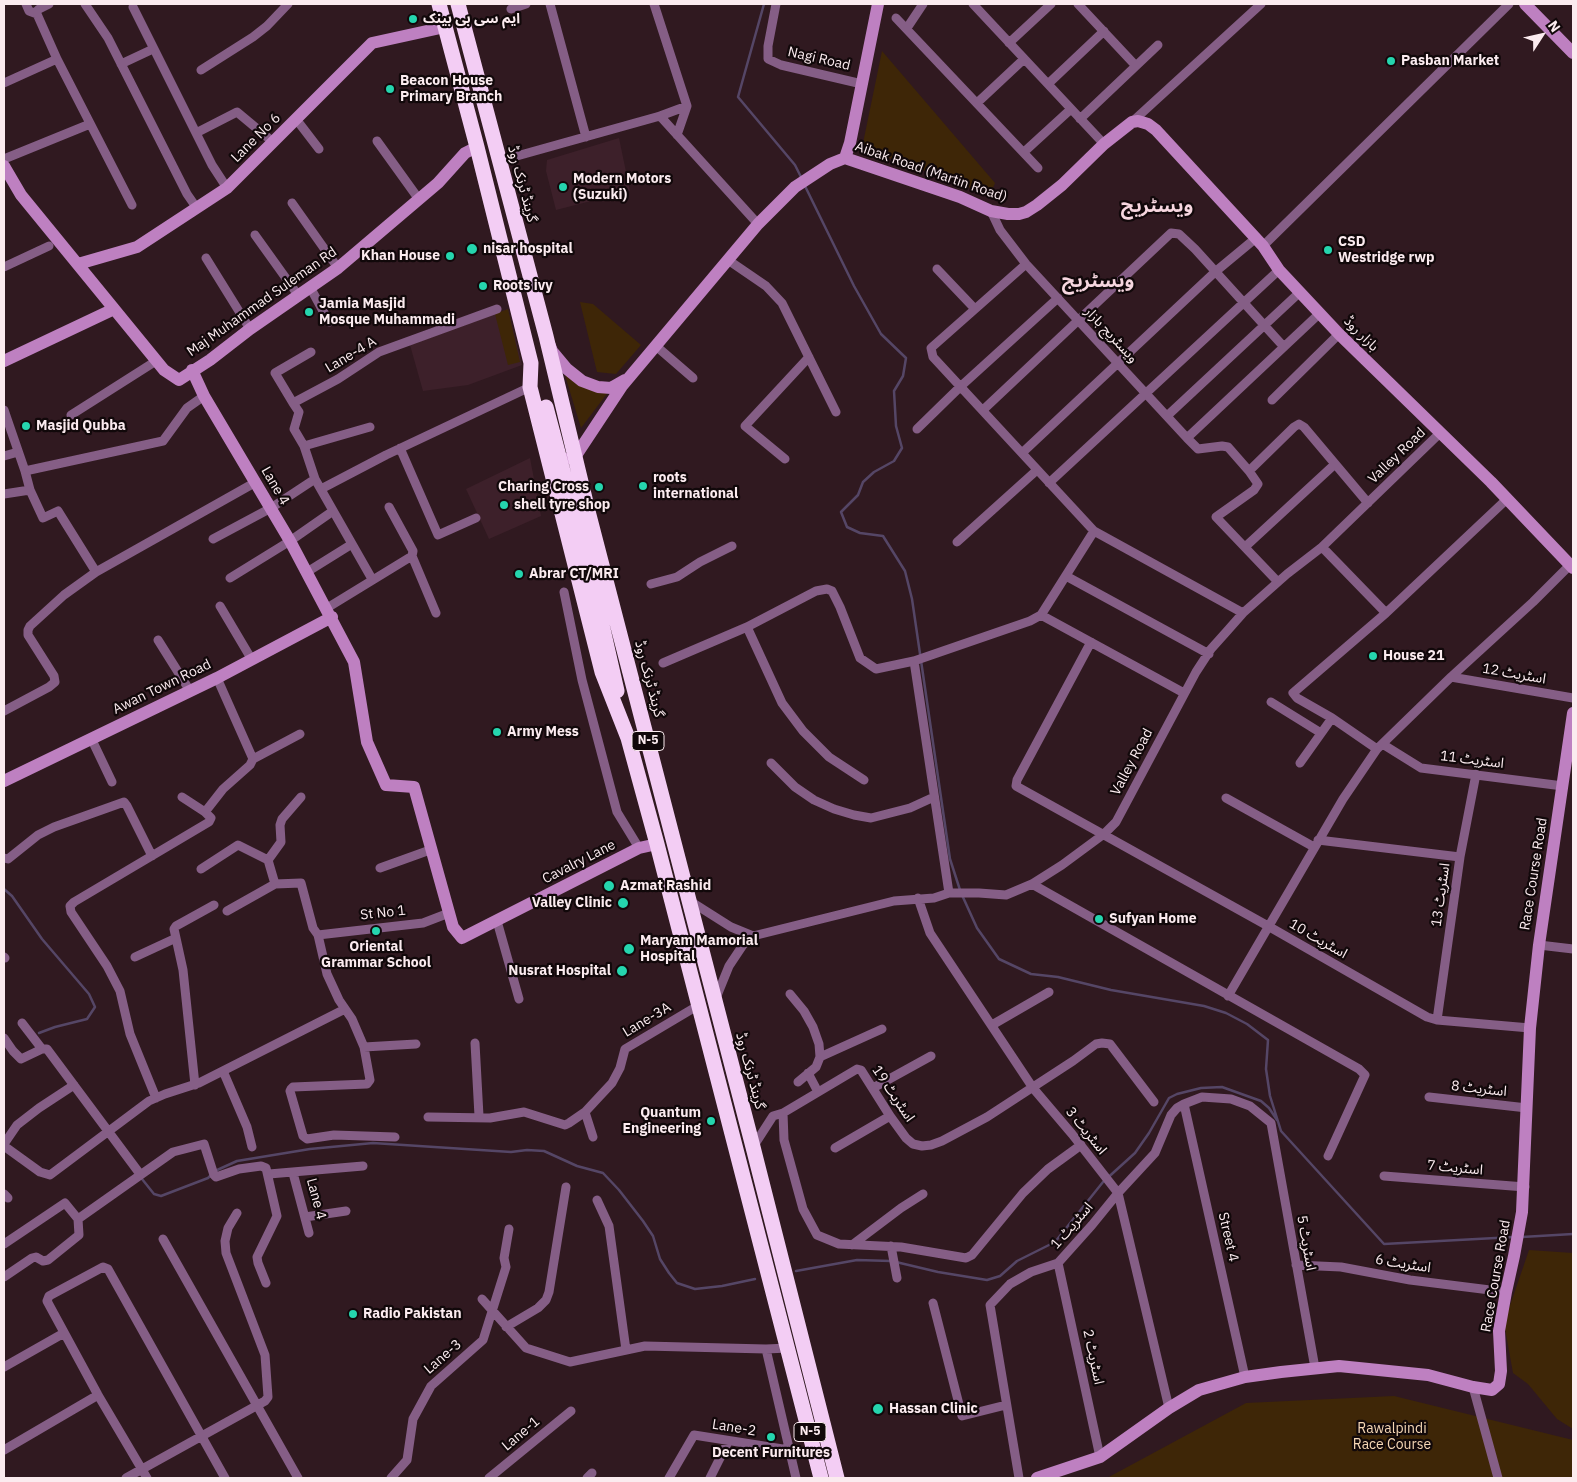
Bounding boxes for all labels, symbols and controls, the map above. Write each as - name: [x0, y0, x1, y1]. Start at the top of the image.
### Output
- north arrow: [1517, 10, 1567, 60]
- place label: ایم سی بی بینک: [423, 11, 520, 27]
- marker: ایم سی بی بینک: [407, 13, 419, 25]
- text: N: [1544, 17, 1565, 36]
- street label: Nagi Road: [786, 44, 852, 74]
- place label: Pasban Market: [1401, 53, 1499, 69]
- marker: Pasban Market: [1385, 55, 1397, 67]
- place label: Beacon House Primary Branch: [400, 73, 502, 105]
- marker: Beacon House Primary Branch: [384, 83, 396, 95]
- street label: Lane No 6: [228, 110, 284, 166]
- street label: Aibak Road (Martin Road): [853, 138, 1009, 206]
- street label: گرینڈ ٹرنک روڈ: [504, 144, 540, 224]
- place label: Modern Motors (Suzuki): [573, 171, 671, 203]
- marker: Modern Motors (Suzuki): [557, 181, 569, 193]
- district label: ویسٹریج: [1121, 196, 1193, 218]
- place label: CSD Westridge rwp: [1338, 234, 1434, 266]
- place label: nisar hospital: [483, 241, 573, 257]
- marker: nisar hospital: [465, 242, 479, 256]
- street label: Maj Muhammad Suleman Rd: [184, 244, 340, 360]
- marker: CSD Westridge rwp: [1322, 244, 1334, 256]
- place label: Khan House: [361, 248, 440, 264]
- marker: Khan House: [444, 250, 456, 262]
- district label: ویسٹریج: [1062, 271, 1134, 293]
- place label: Roots ivy: [493, 278, 553, 294]
- marker: Roots ivy: [477, 280, 489, 292]
- place label: Jamia Masjid Mosque Muhammadi: [319, 296, 455, 328]
- street label: ویسٹریج بازار: [1081, 304, 1141, 366]
- marker: Jamia Masjid Mosque Muhammadi: [303, 306, 315, 318]
- street label: بازار روڈ: [1340, 313, 1382, 355]
- street label: Lane-4 A: [322, 333, 380, 377]
- place label: Masjid Qubba: [36, 418, 126, 434]
- marker: Masjid Qubba: [20, 420, 32, 432]
- street label: Valley Road: [1365, 425, 1429, 487]
- street label: Lane 4: [257, 464, 293, 508]
- place label: roots international: [653, 470, 738, 502]
- place label: Charing Cross: [498, 479, 589, 495]
- marker: roots international: [637, 480, 649, 492]
- marker: Charing Cross: [593, 481, 605, 493]
- place label: shell tyre shop: [514, 497, 610, 513]
- marker: shell tyre shop: [498, 499, 510, 511]
- place label: Abrar CT/MRI: [529, 566, 619, 582]
- marker: Abrar CT/MRI: [513, 568, 525, 580]
- street label: گرینڈ ٹرنک روڈ: [631, 639, 667, 719]
- place label: House 21: [1383, 648, 1444, 664]
- marker: House 21: [1367, 650, 1379, 662]
- street label: Awan Town Road: [110, 656, 214, 718]
- street label: اسٹریٹ 12: [1481, 660, 1547, 688]
- place label: Army Mess: [507, 724, 579, 740]
- marker: Army Mess: [491, 726, 503, 738]
- street label: Valley Road: [1107, 726, 1157, 798]
- road number: N-5: [632, 731, 664, 750]
- street label: اسٹریٹ 11: [1439, 748, 1505, 772]
- street label: Race Course Road: [1517, 816, 1551, 932]
- street label: Cavalry Lane: [540, 836, 618, 888]
- street label: اسٹریٹ 13: [1428, 862, 1454, 928]
- place label: Azmat Rashid: [620, 878, 711, 894]
- marker: Azmat Rashid: [602, 879, 616, 893]
- place label: Valley Clinic: [532, 895, 612, 911]
- marker: Valley Clinic: [616, 896, 630, 910]
- street label: St No 1: [359, 902, 407, 924]
- place label: Sufyan Home: [1109, 911, 1197, 927]
- marker: Sufyan Home: [1093, 913, 1105, 925]
- street label: اسٹریٹ 10: [1286, 916, 1350, 962]
- marker: Oriental Grammar School: [370, 925, 382, 937]
- place label: Maryam Mamorial Hospital: [640, 933, 758, 966]
- place label: Oriental Grammar School: [321, 939, 431, 972]
- marker: Maryam Mamorial Hospital: [622, 942, 636, 956]
- place label: Nusrat Hospital: [508, 963, 611, 979]
- marker: Nusrat Hospital: [615, 964, 629, 978]
- street label: Lane-3A: [620, 999, 674, 1041]
- street label: گرینڈ ٹرنک روڈ: [732, 1031, 768, 1111]
- street label: اسٹریٹ 19: [868, 1063, 918, 1125]
- street label: اسٹریٹ 8: [1450, 1078, 1508, 1100]
- street label: اسٹریٹ 3: [1062, 1104, 1110, 1158]
- place label: Quantum Engineering: [623, 1105, 701, 1138]
- marker: Quantum Engineering: [705, 1115, 717, 1127]
- street label: اسٹریٹ 7: [1426, 1157, 1484, 1179]
- street label: Lane 4: [302, 1177, 330, 1221]
- street label: اسٹریٹ 1: [1047, 1199, 1097, 1253]
- street label: Street 4: [1214, 1211, 1242, 1263]
- street label: اسٹریٹ 5: [1293, 1214, 1319, 1272]
- street label: Race Course Road: [1478, 1218, 1514, 1334]
- street label: اسٹریٹ 6: [1374, 1251, 1432, 1277]
- place label: Radio Pakistan: [363, 1306, 462, 1322]
- marker: Radio Pakistan: [347, 1308, 359, 1320]
- street label: اسٹریٹ 2: [1079, 1328, 1107, 1386]
- street label: Lane-3: [421, 1336, 465, 1378]
- place label: Hassan Clinic: [889, 1401, 978, 1417]
- marker: Hassan Clinic: [871, 1402, 885, 1416]
- street label: Lane-1: [499, 1413, 543, 1455]
- street label: Lane-2: [711, 1416, 757, 1440]
- park label: Rawalpindi Race Course: [1353, 1421, 1431, 1454]
- road number: N-5: [794, 1422, 826, 1441]
- marker: Decent Furnitures: [765, 1431, 777, 1443]
- place label: Decent Furnitures: [712, 1445, 830, 1461]

